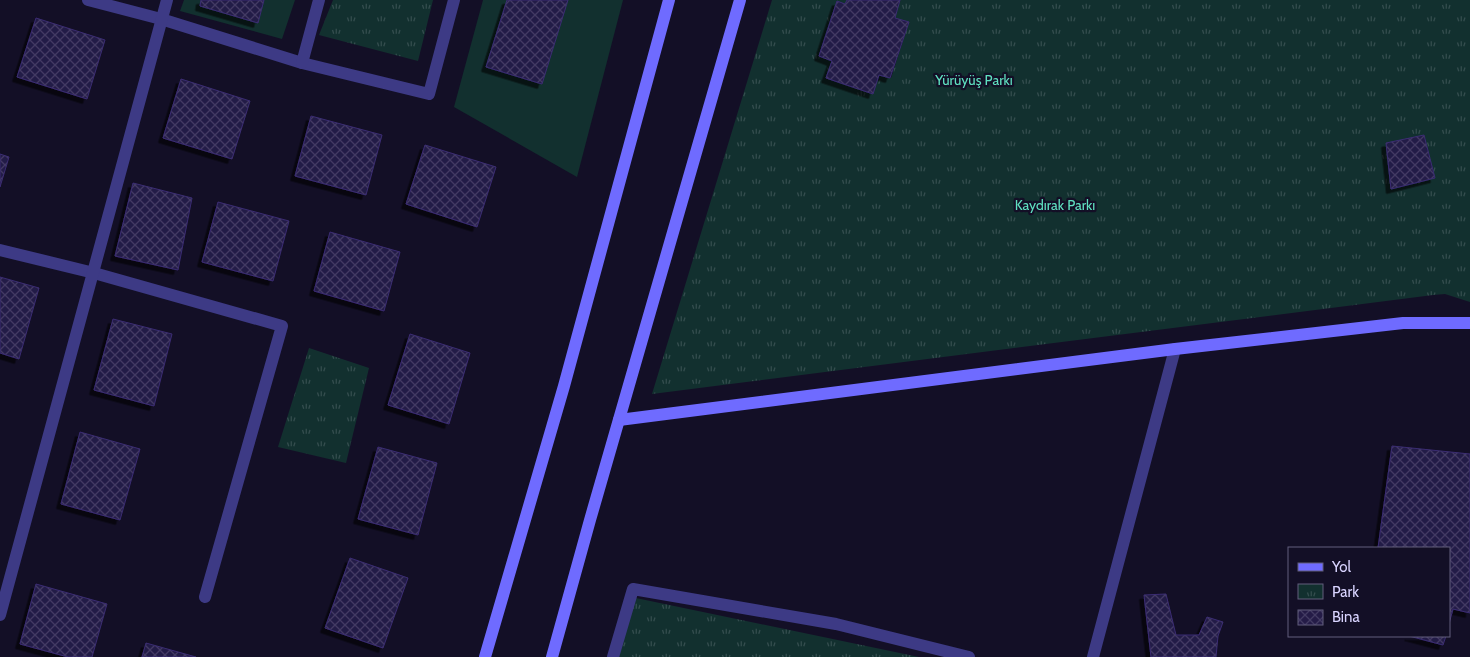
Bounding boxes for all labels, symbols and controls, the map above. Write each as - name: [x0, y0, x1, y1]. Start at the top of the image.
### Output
- park label: Yürüyüş Parkı: [934, 71, 1013, 89]
- park label: Kaydırak Parkı: [1015, 196, 1095, 214]
- legend: [1288, 547, 1450, 637]
- text: Yol: [1331, 558, 1351, 576]
- text: Park: [1332, 583, 1359, 601]
- text: Bina: [1332, 608, 1360, 626]

